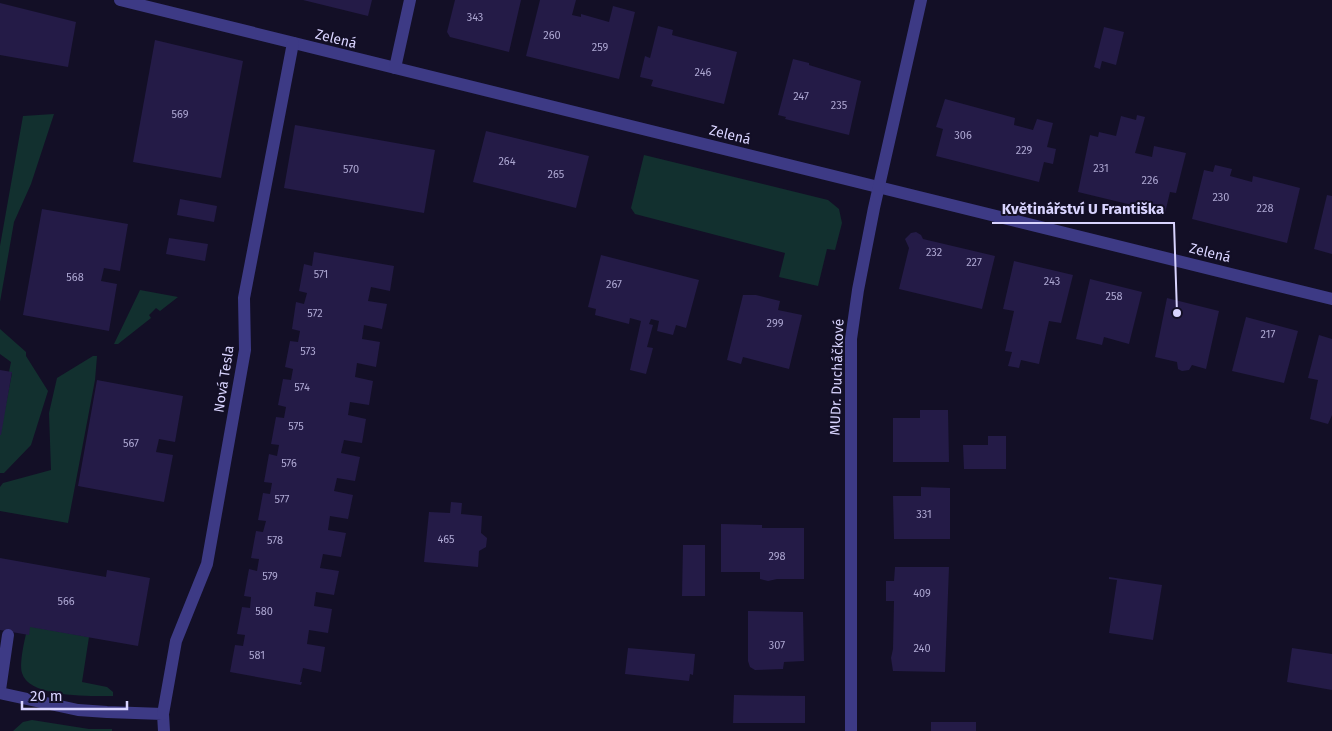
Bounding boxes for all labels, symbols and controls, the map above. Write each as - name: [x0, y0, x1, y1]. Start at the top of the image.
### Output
- house number: 343: [467, 11, 483, 24]
- street label: Zelená: [314, 26, 358, 52]
- house number: 260: [543, 29, 561, 42]
- house number: 259: [592, 41, 609, 54]
- house number: 246: [695, 66, 712, 79]
- house number: 247: [793, 90, 809, 103]
- house number: 235: [831, 99, 848, 112]
- house number: 569: [172, 108, 189, 121]
- street label: Zelená: [708, 122, 752, 148]
- house number: 306: [954, 129, 972, 142]
- house number: 229: [1016, 144, 1032, 157]
- house number: 264: [498, 155, 516, 168]
- house number: 231: [1093, 162, 1109, 175]
- house number: 570: [343, 163, 359, 176]
- house number: 265: [548, 168, 565, 181]
- house number: 226: [1142, 174, 1159, 187]
- house number: 230: [1212, 191, 1230, 204]
- callout: Květinářství U Františka: [992, 193, 1174, 223]
- text: Květinářství U Františka: [1002, 200, 1164, 218]
- house number: 228: [1257, 202, 1273, 215]
- street label: Zelená: [1188, 240, 1232, 266]
- house number: 232: [926, 246, 942, 259]
- house number: 227: [966, 256, 982, 269]
- house number: 571: [314, 268, 328, 281]
- house number: 568: [66, 271, 84, 284]
- house number: 243: [1044, 275, 1060, 288]
- house number: 267: [606, 278, 622, 291]
- house number: 258: [1105, 290, 1123, 303]
- house number: 572: [307, 307, 323, 320]
- house number: 299: [767, 317, 784, 330]
- street label: MUDr. Ducháčkové: [826, 318, 848, 436]
- house number: 217: [1261, 328, 1276, 341]
- street label: Nová Tesla: [210, 344, 238, 414]
- house number: 573: [300, 345, 316, 358]
- house number: 574: [294, 381, 310, 394]
- house number: 575: [288, 420, 304, 433]
- house number: 567: [123, 437, 139, 450]
- house number: 576: [281, 457, 297, 470]
- house number: 577: [274, 493, 290, 506]
- house number: 331: [916, 508, 932, 521]
- house number: 465: [437, 533, 455, 546]
- house number: 578: [267, 534, 283, 547]
- house number: 298: [768, 550, 786, 563]
- house number: 579: [262, 570, 278, 583]
- house number: 409: [913, 587, 931, 600]
- house number: 566: [57, 595, 75, 608]
- house number: 580: [255, 605, 273, 618]
- house number: 307: [769, 639, 785, 652]
- house number: 240: [913, 642, 931, 655]
- house number: 581: [249, 649, 265, 662]
- scale bar: [22, 678, 128, 710]
- text: 20 m: [30, 687, 63, 705]

